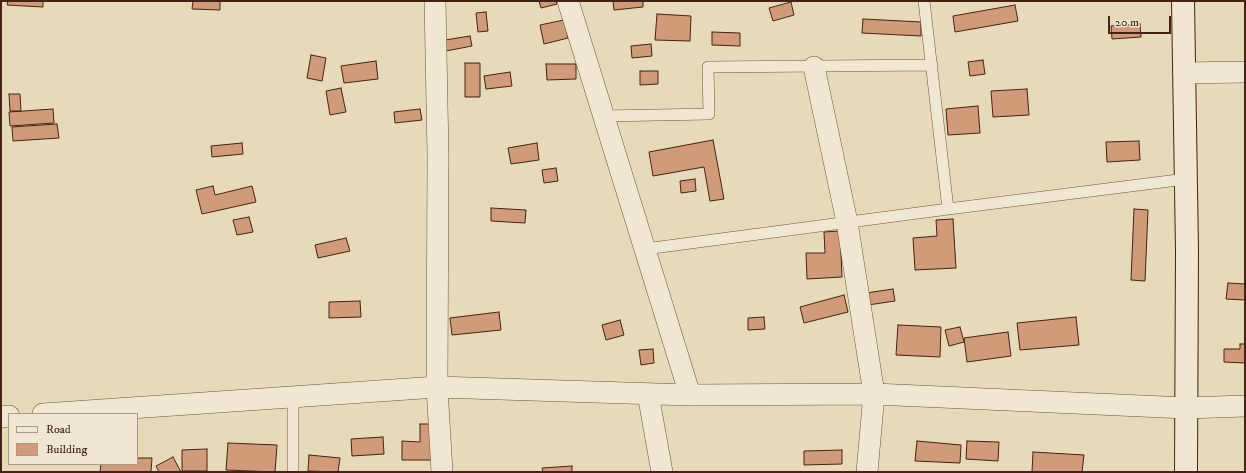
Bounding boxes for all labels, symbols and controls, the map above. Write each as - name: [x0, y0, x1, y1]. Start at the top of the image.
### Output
- scale bar: [1110, 8, 1173, 34]
- text: 20 m: [1115, 15, 1139, 30]
- legend: [8, 413, 138, 465]
- text: Road: [46, 422, 71, 437]
- text: Building: [46, 442, 87, 457]

